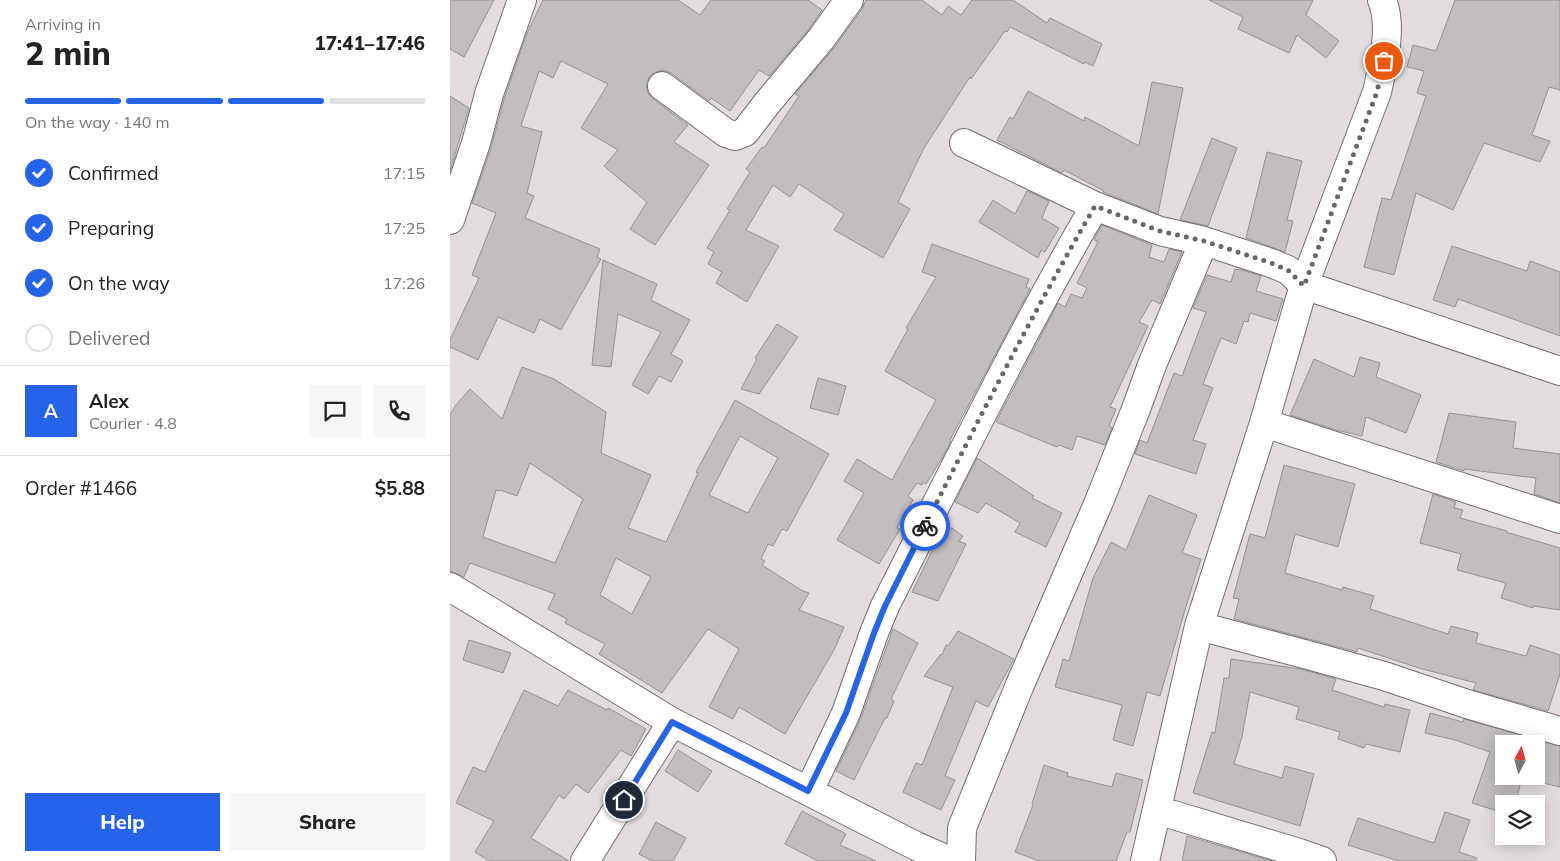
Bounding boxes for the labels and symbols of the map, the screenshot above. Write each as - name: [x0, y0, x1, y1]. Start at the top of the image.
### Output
- pin: [1363, 40, 1405, 82]
- courier: [900, 501, 950, 551]
- north arrow: [1495, 735, 1545, 785]
- pin: [603, 779, 645, 821]

